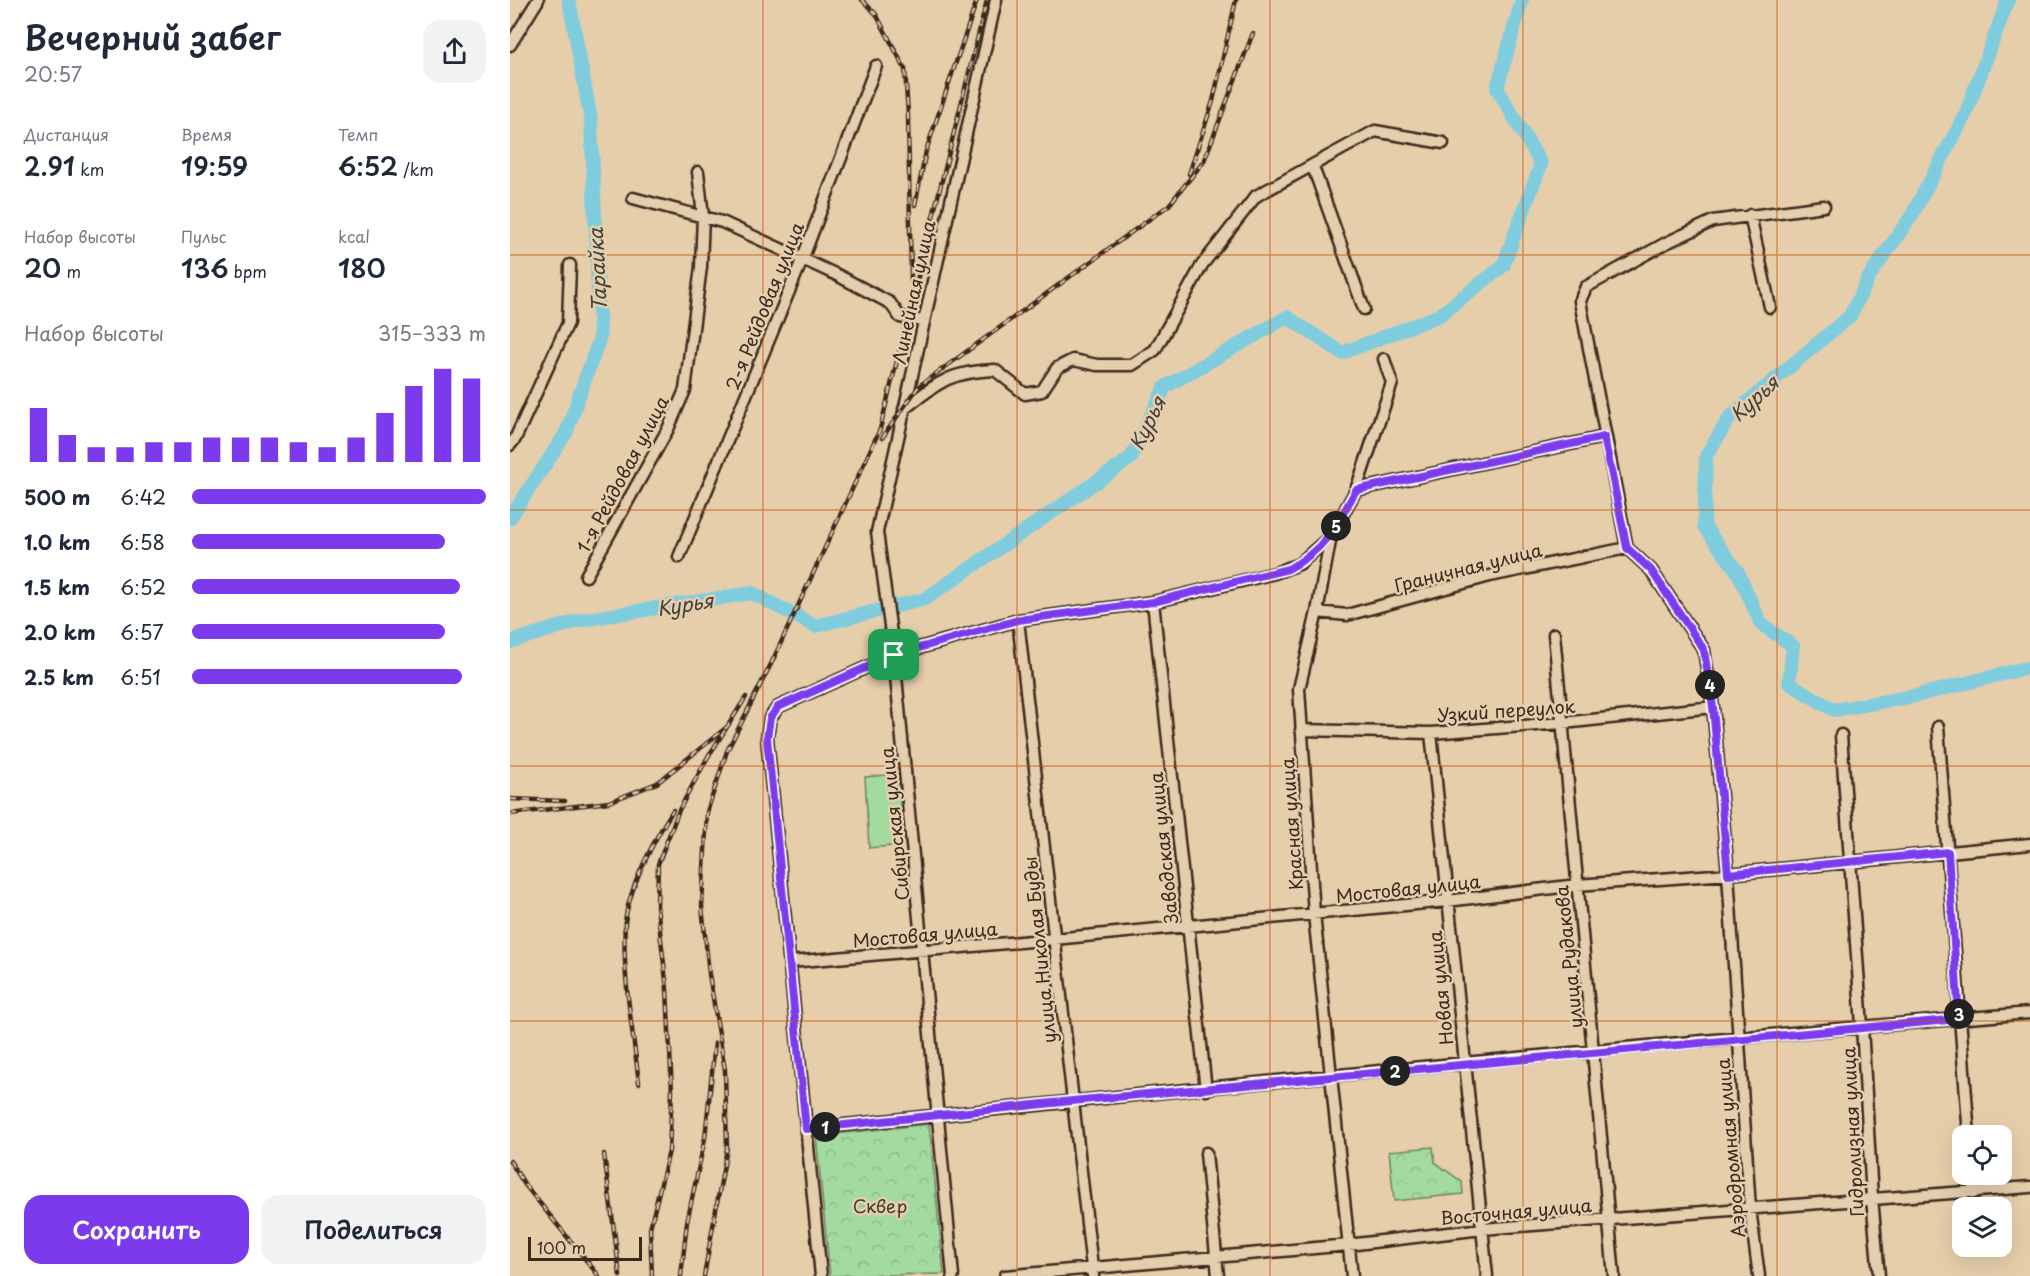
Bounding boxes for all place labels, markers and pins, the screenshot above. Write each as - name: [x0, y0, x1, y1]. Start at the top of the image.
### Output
- pin: 5: [1321, 511, 1351, 541]
- pin: [868, 629, 919, 680]
- pin: 4: [1695, 670, 1725, 700]
- pin: 3: [1944, 999, 1974, 1029]
- pin: 2: [1380, 1056, 1410, 1086]
- pin: 1: [810, 1112, 840, 1142]

